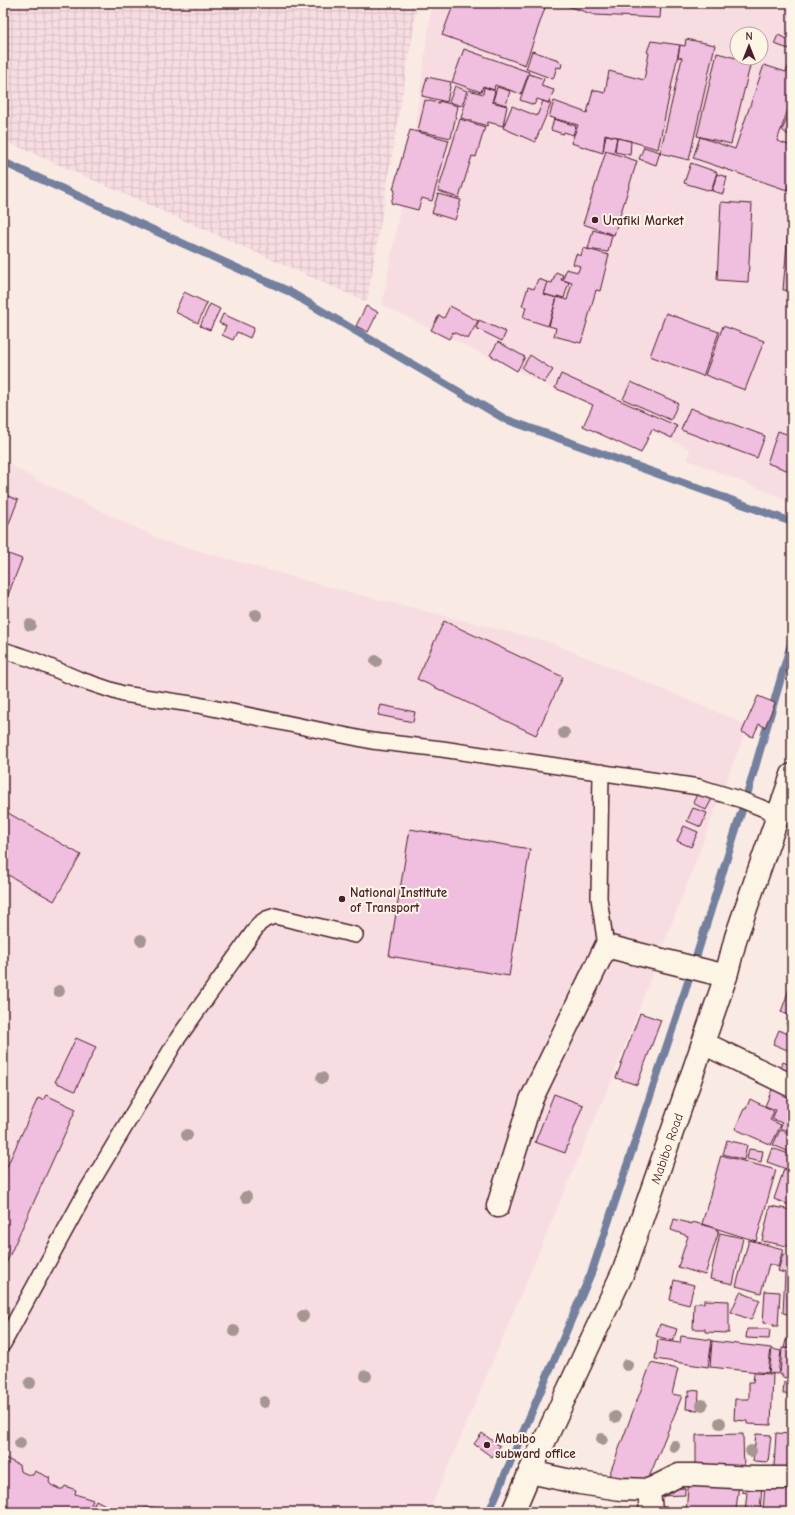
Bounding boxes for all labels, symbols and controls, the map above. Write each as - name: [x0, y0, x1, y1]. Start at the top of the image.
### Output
- north arrow: [729, 26, 769, 66]
- text: N: [745, 30, 753, 43]
- place label: Urafiki Market: [603, 213, 684, 228]
- marker: Urafiki Market: [590, 215, 600, 225]
- place label: National Institute of Transport: [350, 885, 448, 915]
- marker: National Institute of Transport: [337, 894, 347, 904]
- street label: Mabibo Road: [648, 1111, 686, 1186]
- place label: Mabibo subward office: [495, 1431, 576, 1461]
- marker: Mabibo subward office: [482, 1440, 492, 1450]

